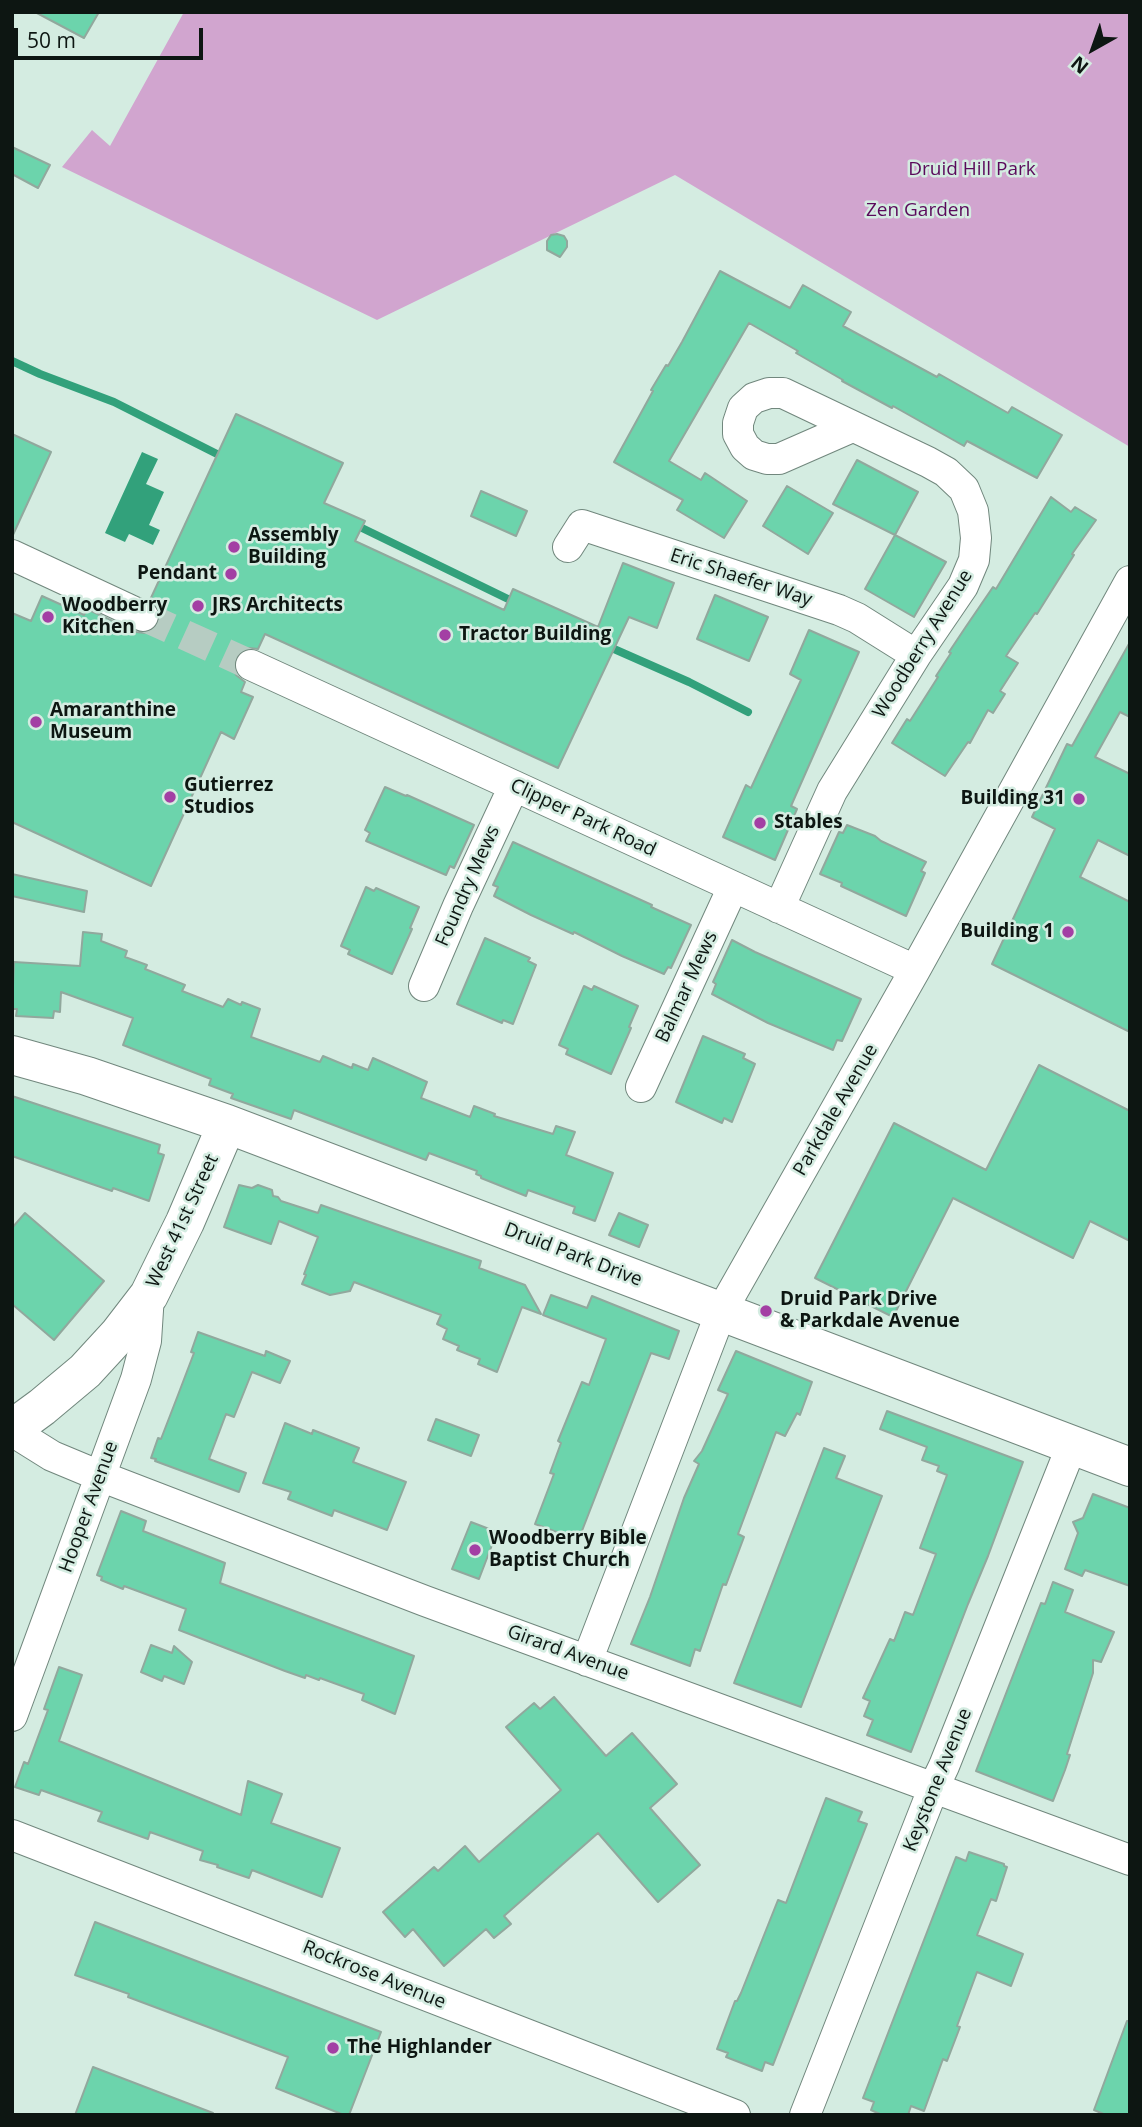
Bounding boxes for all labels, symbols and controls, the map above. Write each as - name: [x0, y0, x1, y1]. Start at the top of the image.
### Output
- scale bar: [18, 14, 206, 58]
- north arrow: [1058, 14, 1128, 84]
- text: 50 m: [27, 26, 76, 54]
- text: N: [1065, 50, 1094, 80]
- park label: Druid Hill Park: [908, 159, 1036, 181]
- park label: Zen Garden: [866, 200, 970, 222]
- place label: Assembly Building: [248, 525, 339, 569]
- marker: Assembly Building: [226, 539, 242, 555]
- street label: Eric Shaefer Way: [667, 544, 815, 612]
- place label: Pendant: [137, 563, 217, 585]
- marker: Pendant: [223, 566, 239, 582]
- street label: Woodberry Avenue: [868, 566, 978, 722]
- place label: Woodberry Kitchen: [62, 595, 167, 639]
- place label: JRS Architects: [212, 595, 343, 617]
- marker: JRS Architects: [190, 598, 206, 614]
- marker: Woodberry Kitchen: [40, 609, 56, 625]
- place label: Tractor Building: [459, 624, 611, 646]
- marker: Tractor Building: [437, 627, 453, 643]
- place label: Amaranthine Museum: [50, 700, 176, 744]
- marker: Amaranthine Museum: [28, 714, 44, 730]
- street label: Clipper Park Road: [506, 774, 660, 862]
- place label: Gutierrez Studios: [184, 775, 273, 819]
- place label: Building 31: [960, 788, 1065, 810]
- marker: Gutierrez Studios: [162, 789, 178, 805]
- marker: Building 31: [1071, 791, 1087, 807]
- place label: Stables: [774, 812, 843, 834]
- marker: Stables: [752, 815, 768, 831]
- street label: Foundry Mews: [431, 822, 505, 950]
- place label: Building 1: [960, 921, 1054, 943]
- marker: Building 1: [1060, 924, 1076, 940]
- street label: Balmar Mews: [651, 928, 723, 1046]
- street label: Parkdale Avenue: [789, 1040, 883, 1180]
- street label: West 41st Street: [142, 1151, 224, 1291]
- street label: Druid Park Drive: [501, 1218, 645, 1292]
- place label: Druid Park Drive & Parkdale Avenue: [780, 1289, 960, 1333]
- marker: Druid Park Drive & Parkdale Avenue: [758, 1303, 774, 1319]
- street label: Hooper Avenue: [55, 1438, 123, 1576]
- place label: Woodberry Bible Baptist Church: [489, 1528, 647, 1572]
- marker: Woodberry Bible Baptist Church: [467, 1542, 483, 1558]
- street label: Girard Avenue: [504, 1620, 632, 1686]
- street label: Keystone Avenue: [899, 1705, 977, 1855]
- street label: Rockrose Avenue: [299, 1936, 449, 2014]
- place label: The Highlander: [347, 2037, 492, 2059]
- marker: The Highlander: [325, 2040, 341, 2056]

